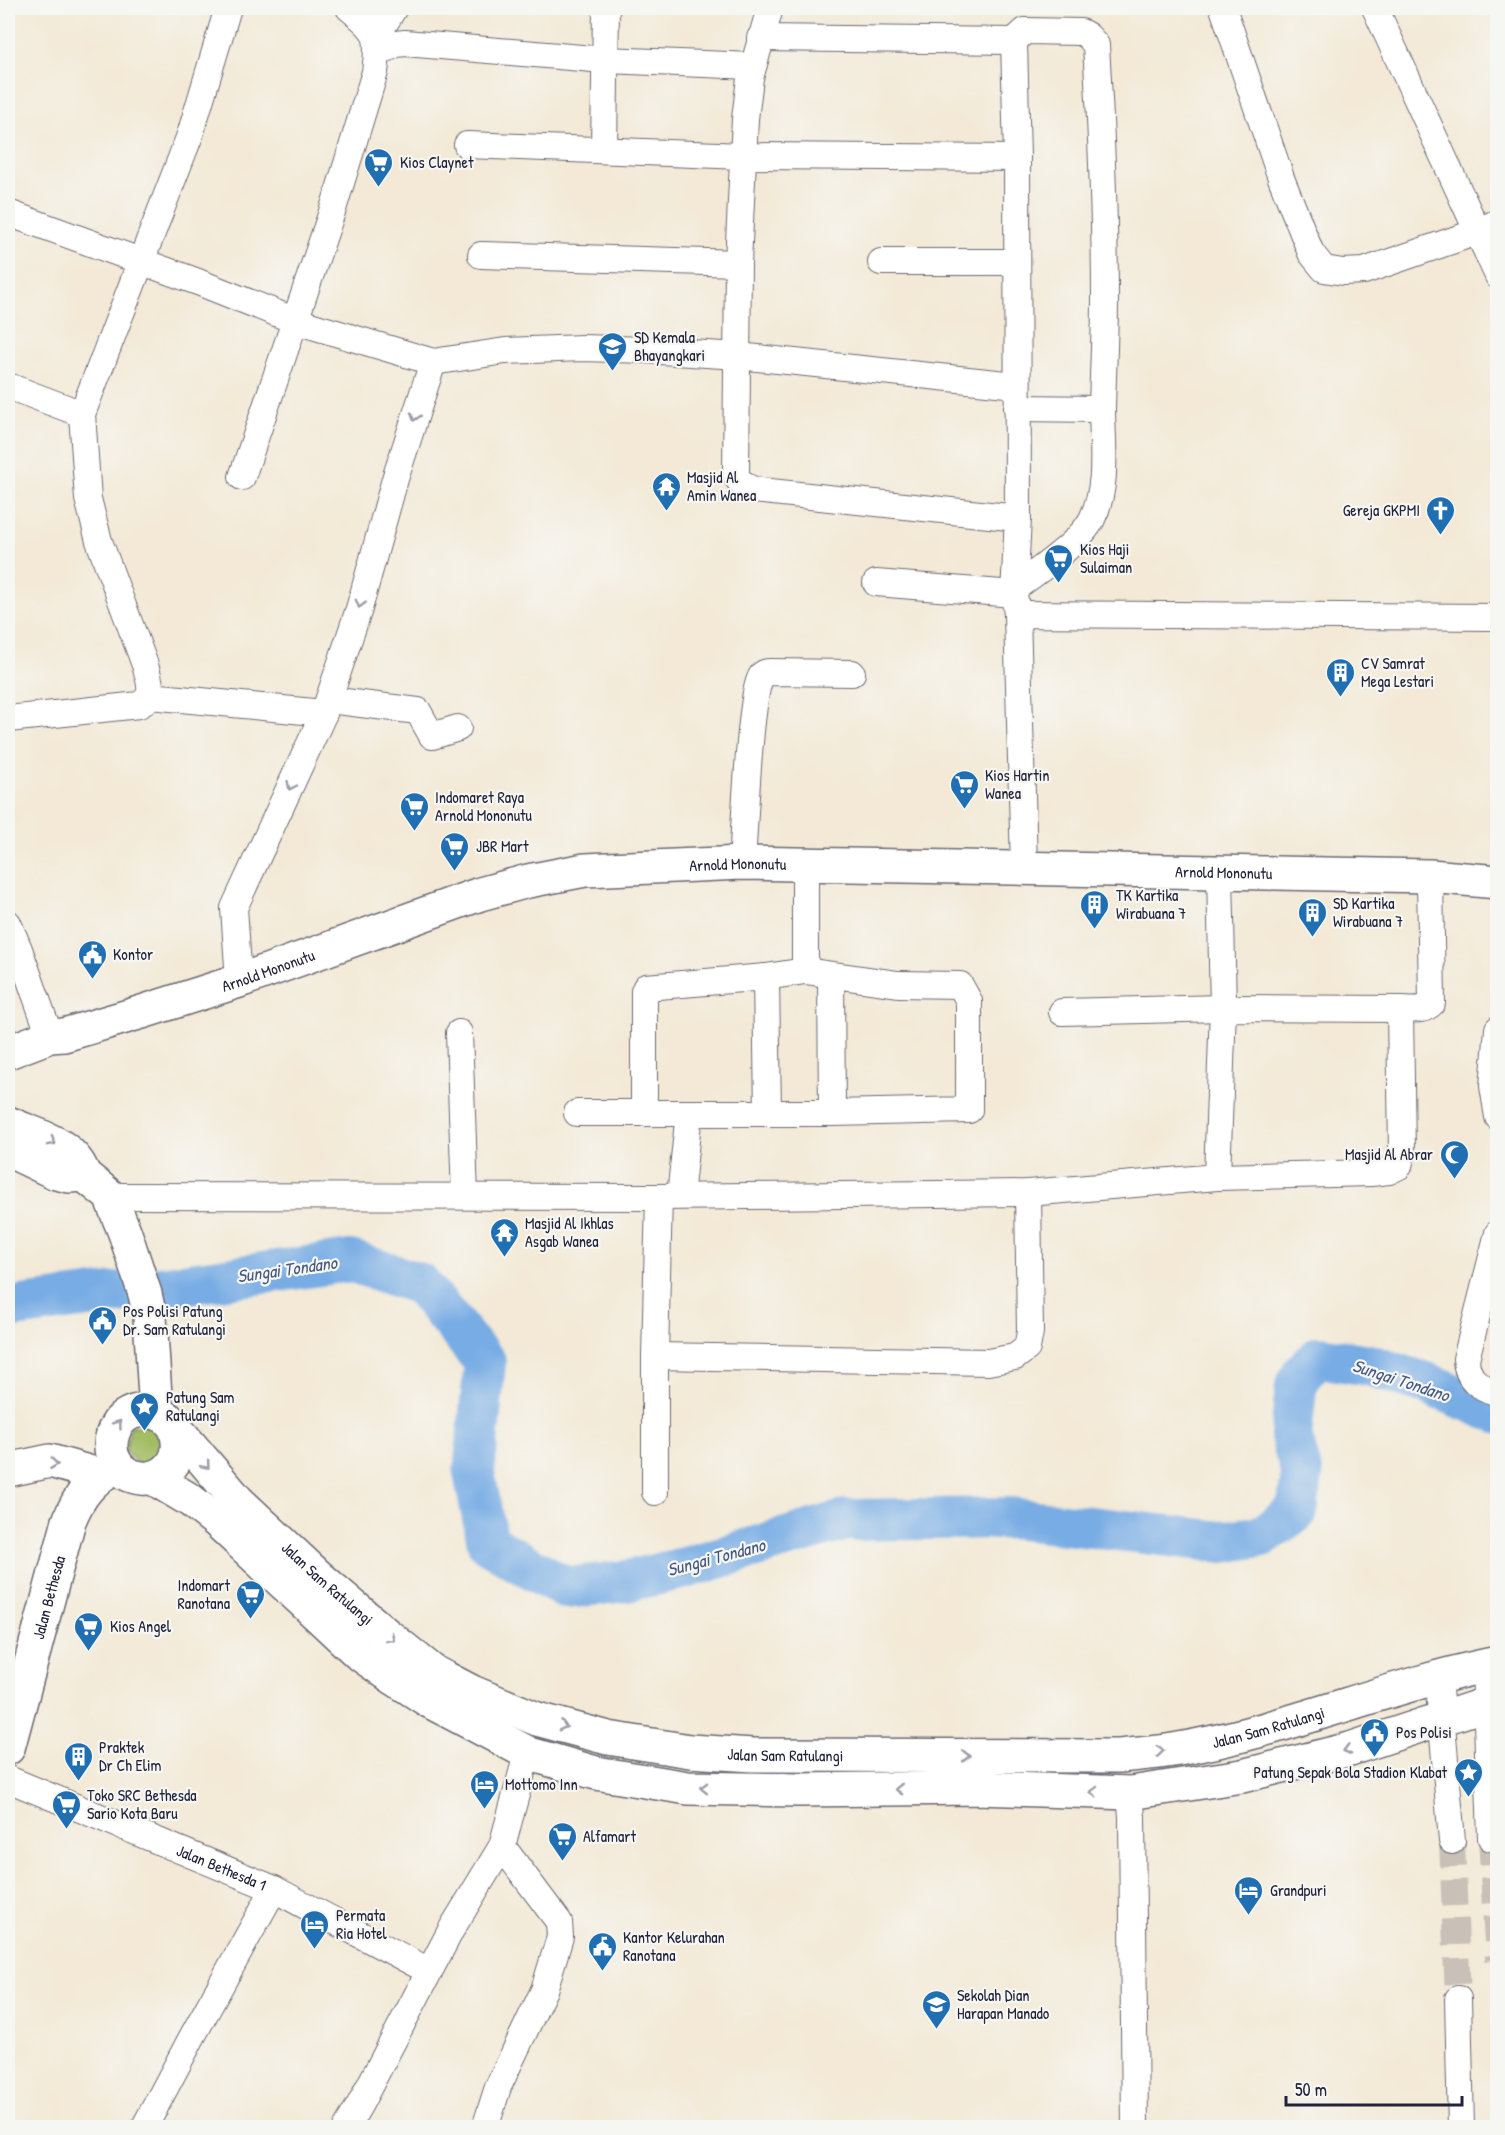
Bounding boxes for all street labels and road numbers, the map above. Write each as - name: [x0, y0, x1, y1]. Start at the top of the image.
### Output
- street label: Arnold Mononutu: [689, 852, 787, 876]
- street label: Arnold Mononutu: [1175, 860, 1273, 884]
- street label: Arnold Mononutu: [219, 943, 318, 997]
- street label: Jalan Sam Ratulangi: [277, 1537, 378, 1630]
- street label: Jalan Bethesda: [27, 1553, 70, 1641]
- street label: Jalan Sam Ratulangi: [1210, 1701, 1327, 1753]
- street label: Jalan Sam Ratulangi: [727, 1742, 843, 1766]
- street label: Jalan Bethesda 1: [173, 1839, 270, 1896]

